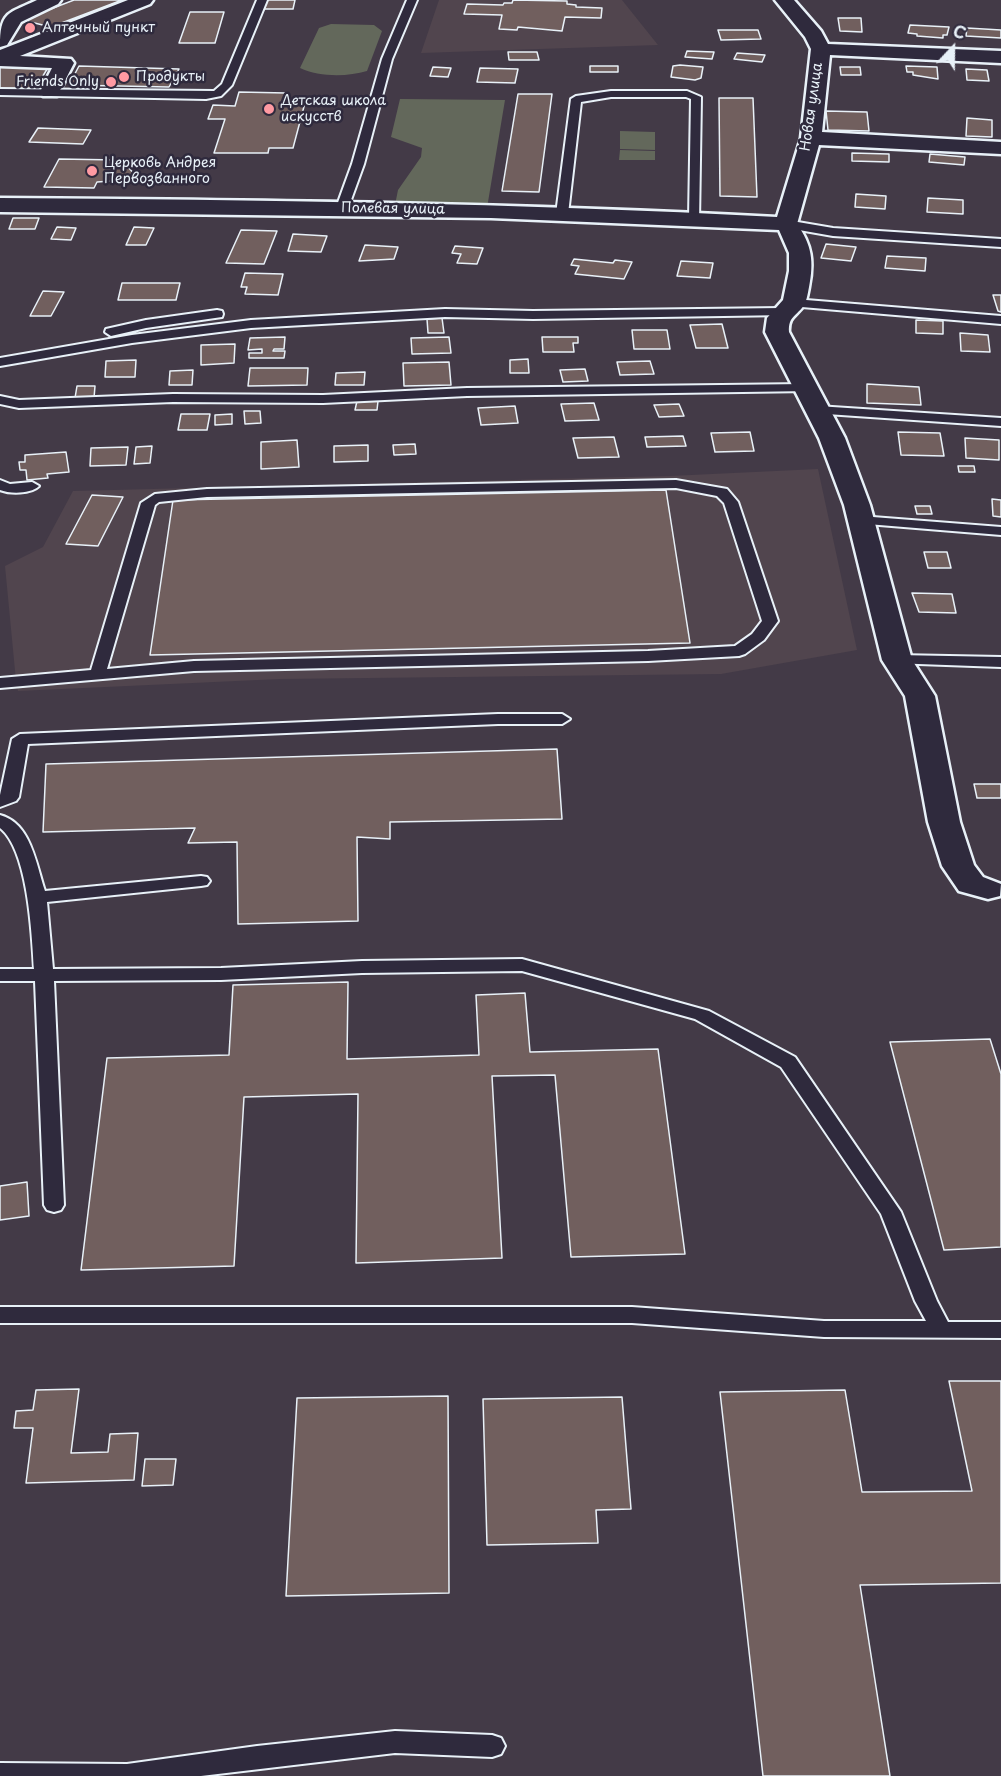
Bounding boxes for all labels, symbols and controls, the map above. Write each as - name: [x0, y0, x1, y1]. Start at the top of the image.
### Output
- north arrow: [923, 18, 983, 78]
- text: С: [950, 18, 970, 45]
- place label: Аптечный пункт: [42, 20, 155, 36]
- marker: Аптечный пункт: [23, 21, 37, 35]
- street label: Новая улица: [797, 61, 827, 153]
- place label: Продукты: [136, 69, 205, 85]
- marker: Продукты: [117, 70, 131, 84]
- place label: Friends Only: [16, 74, 99, 90]
- marker: Friends Only: [104, 75, 118, 89]
- place label: Детская школа искусств: [281, 93, 386, 125]
- marker: Детская школа искусств: [262, 102, 276, 116]
- place label: Церковь Андрея Первозванного: [104, 155, 216, 188]
- marker: Церковь Андрея Первозванного: [85, 164, 99, 178]
- street label: Полевая улица: [341, 200, 445, 218]

